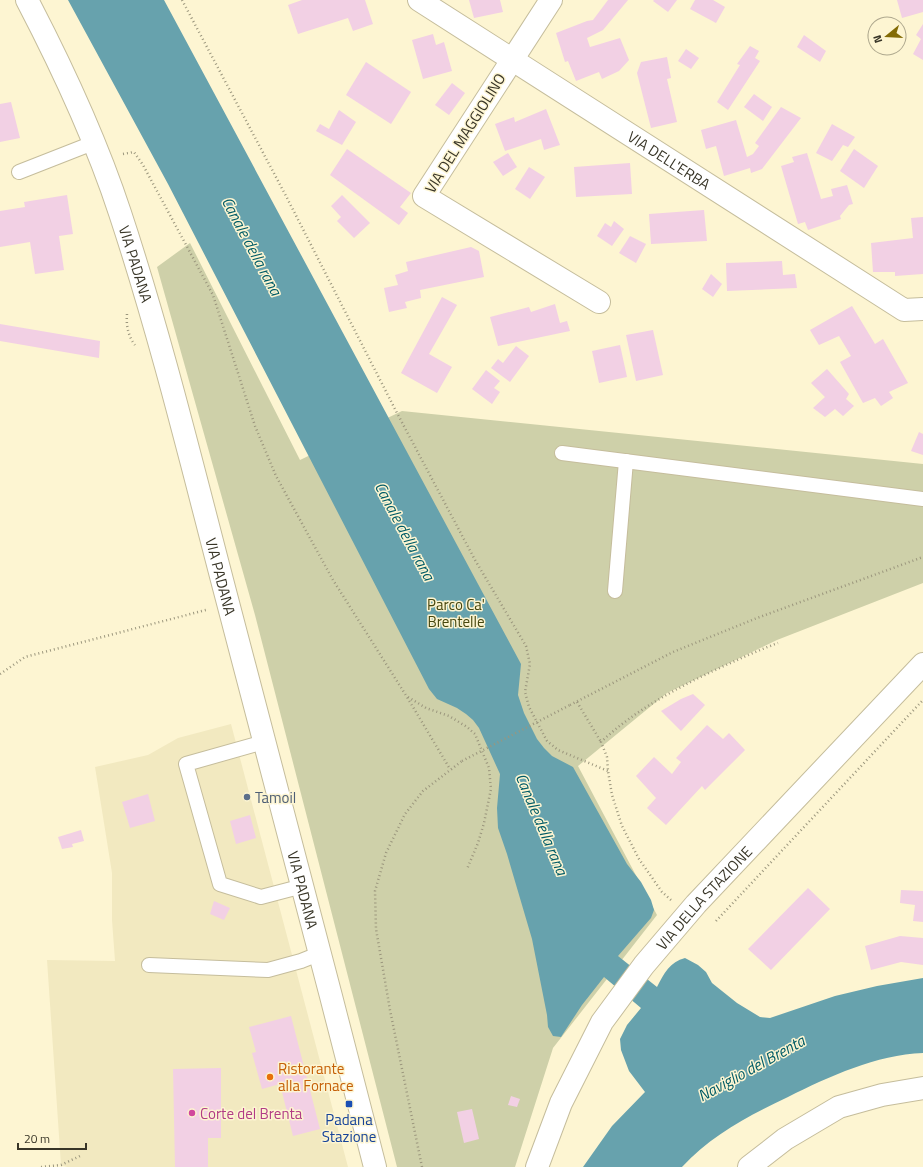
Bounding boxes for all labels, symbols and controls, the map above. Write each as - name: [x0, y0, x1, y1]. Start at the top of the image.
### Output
- north arrow: [867, 16, 907, 56]
- text: N: [869, 33, 886, 45]
- street label: VIA DEL MAGGIOLINO: [419, 69, 511, 197]
- street label: VIA DELL'ERBA: [623, 125, 715, 195]
- water label: Canale della rana: [216, 192, 289, 301]
- street label: VIA PADANA: [113, 222, 159, 305]
- water label: Canale della rana: [369, 477, 442, 586]
- street label: VIA PADANA: [200, 535, 242, 618]
- park label: Parco Ca' Brentelle: [427, 593, 485, 633]
- water label: Canale della rana: [510, 769, 575, 880]
- place label: Tamoil: [255, 786, 296, 809]
- marker: Tamoil: [242, 792, 252, 802]
- street label: VIA DELLA STAZIONE: [650, 840, 757, 955]
- street label: VIA PADANA: [282, 848, 324, 931]
- water label: Naviglio del Brenta: [693, 1028, 810, 1107]
- place label: Ristorante alla Fornace: [278, 1057, 354, 1097]
- marker: Ristorante alla Fornace: [265, 1072, 275, 1082]
- marker: Padana Stazione: [344, 1099, 354, 1109]
- place label: Corte del Brenta: [200, 1102, 303, 1125]
- marker: Corte del Brenta: [187, 1108, 197, 1118]
- place label: Padana Stazione: [322, 1108, 376, 1148]
- scale bar: [18, 1125, 86, 1151]
- text: 20 m: [24, 1129, 50, 1148]

